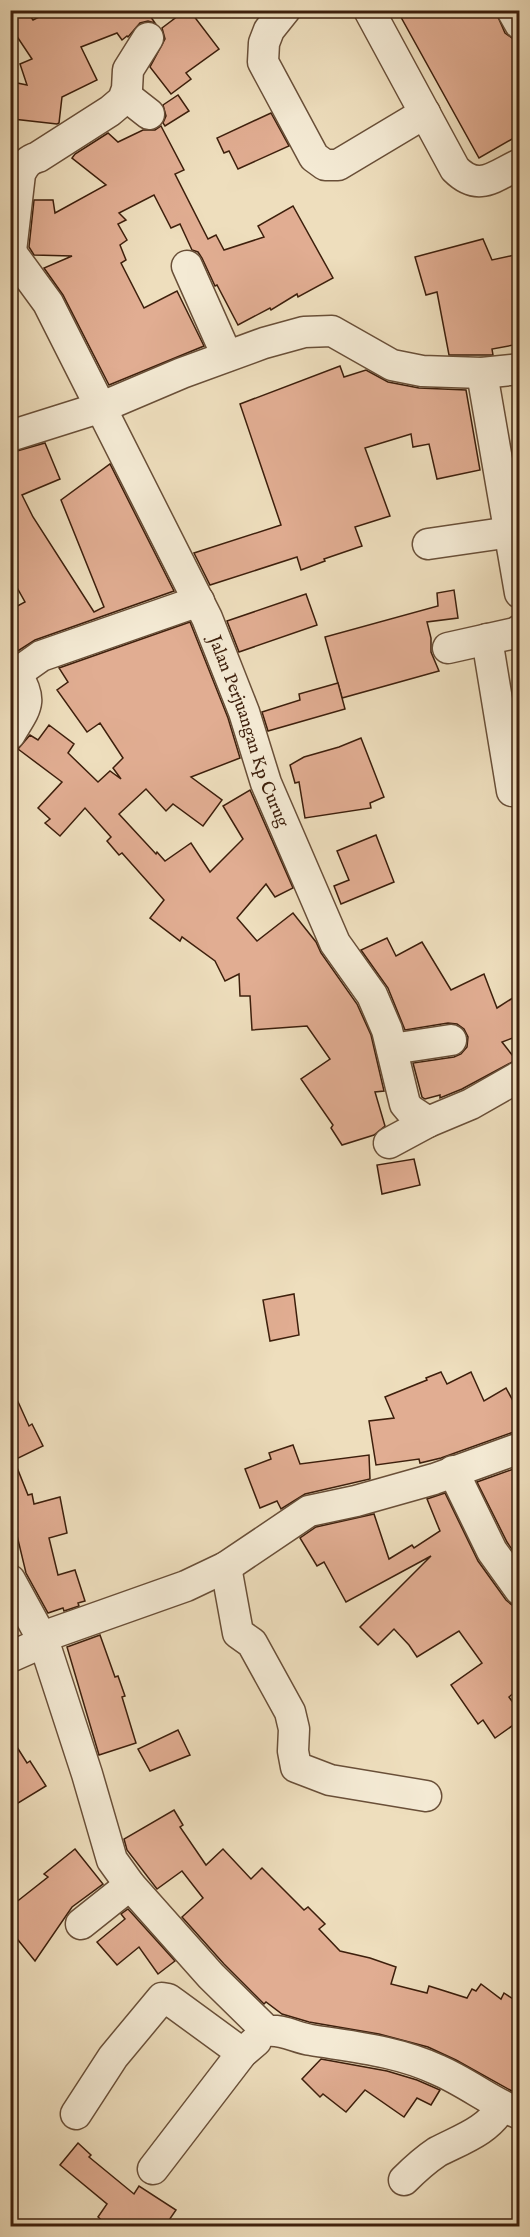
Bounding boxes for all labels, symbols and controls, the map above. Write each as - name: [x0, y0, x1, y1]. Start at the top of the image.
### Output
- street label: Jalan Perjuangan Kp Curug: [201, 631, 294, 831]

